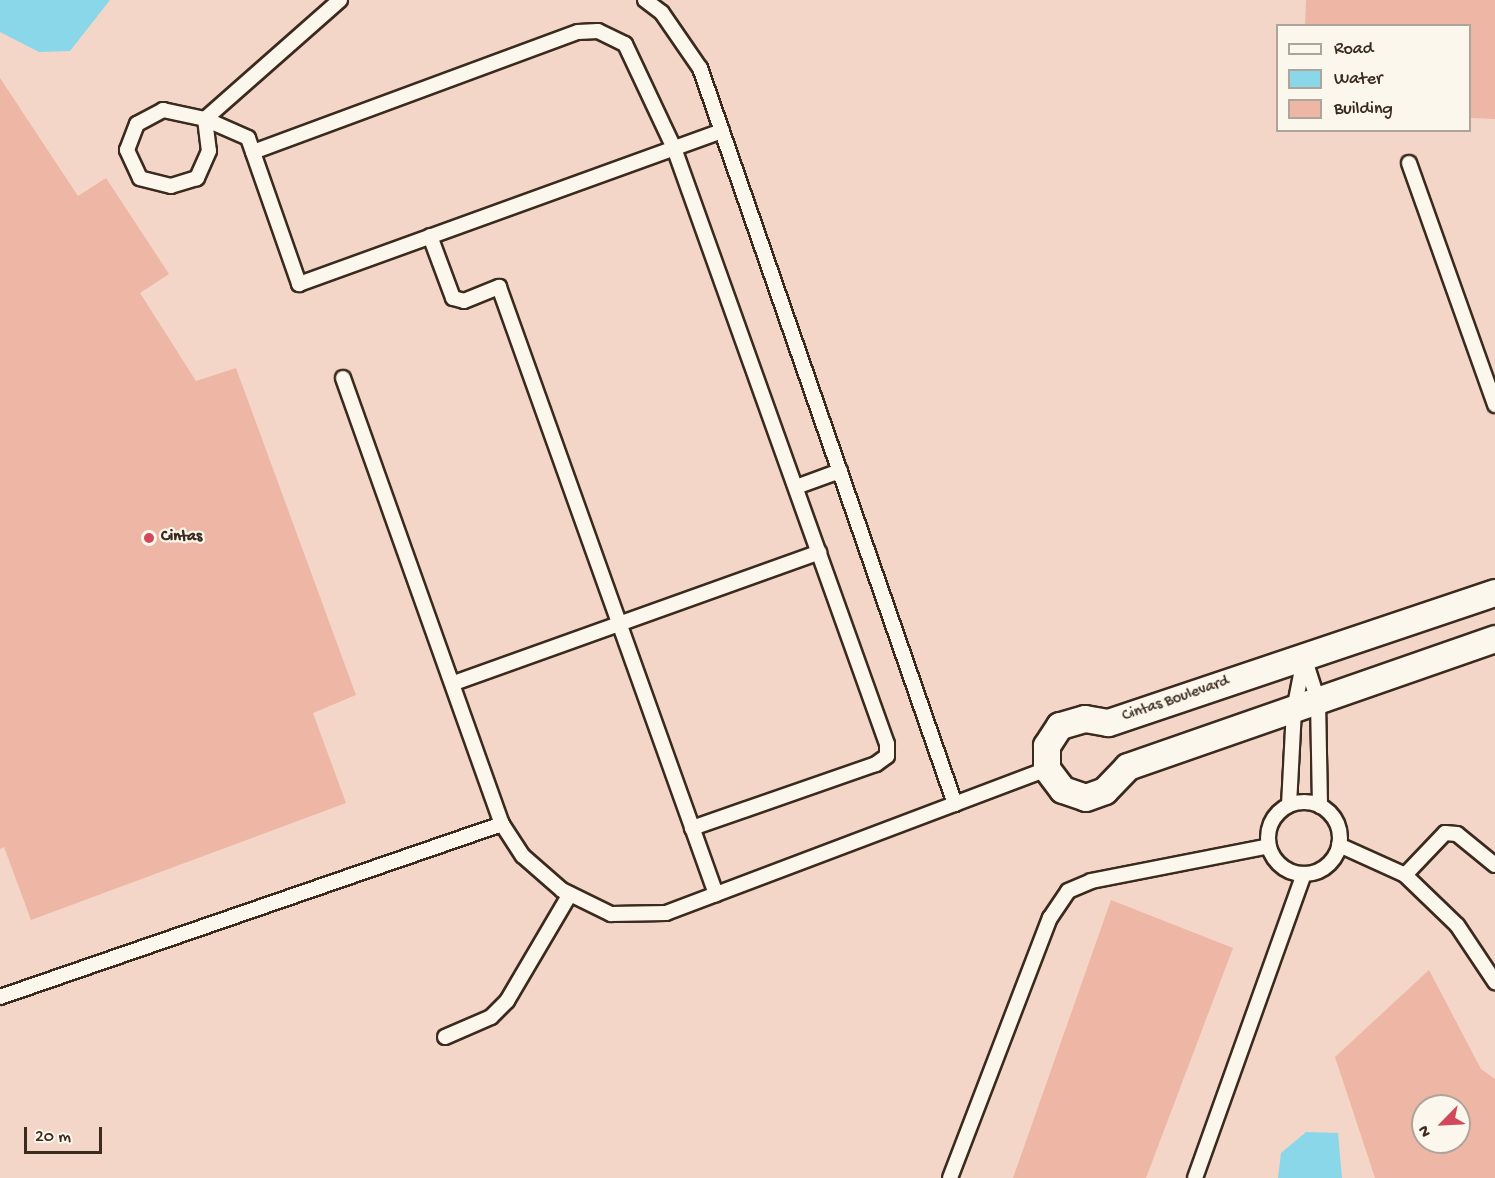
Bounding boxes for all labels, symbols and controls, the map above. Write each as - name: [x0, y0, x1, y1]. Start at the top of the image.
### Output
- legend: [1276, 24, 1471, 132]
- text: Road: [1334, 39, 1373, 60]
- text: Water: [1334, 69, 1382, 90]
- text: Building: [1334, 99, 1393, 120]
- place label: Cintas: [161, 528, 202, 548]
- marker: Cintas: [142, 531, 156, 545]
- street label: Cintas Boulevard: [1120, 673, 1232, 727]
- north arrow: [1411, 1094, 1471, 1154]
- scale bar: [27, 1115, 105, 1153]
- text: N: [1415, 1122, 1437, 1139]
- text: 20 m: [35, 1127, 71, 1148]

